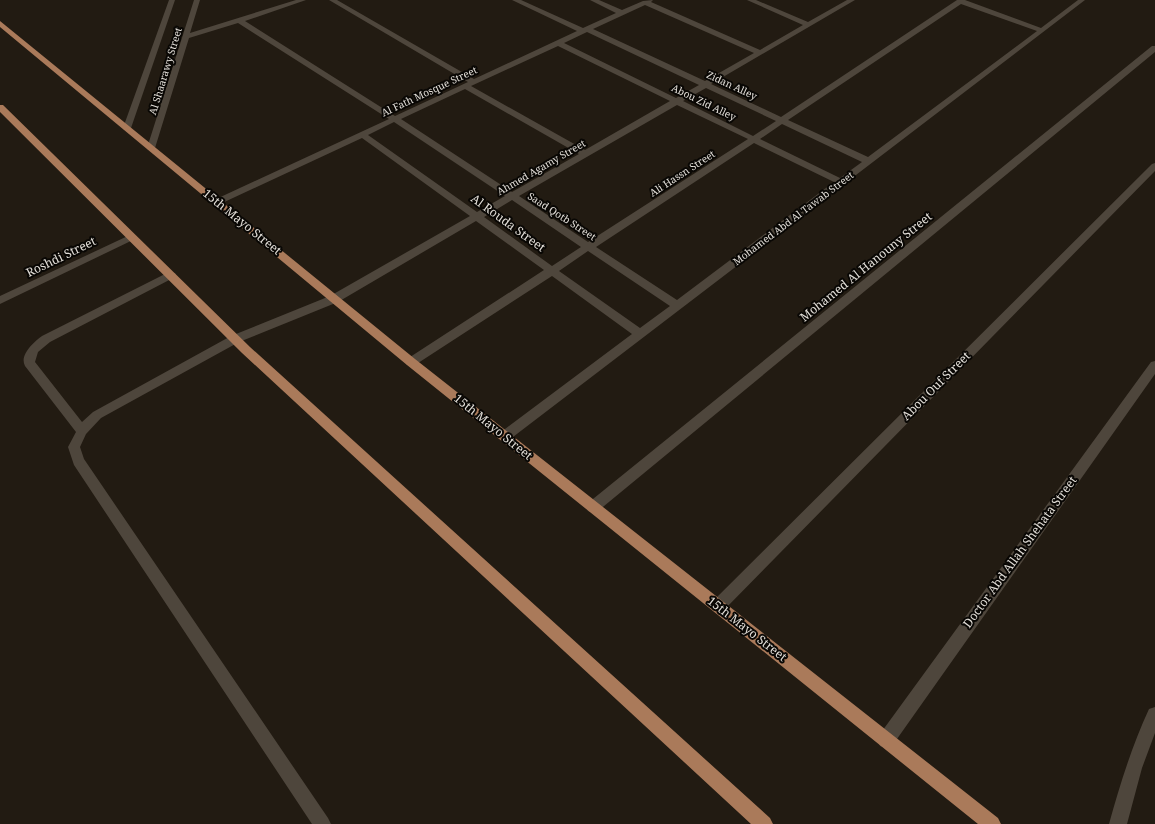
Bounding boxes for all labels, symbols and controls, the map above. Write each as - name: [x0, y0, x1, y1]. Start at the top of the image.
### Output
- street label: Al Shaarawy Street: [145, 25, 185, 116]
- street label: Al Fath Mosque Street: [379, 62, 480, 119]
- street label: Zidan Alley: [704, 67, 760, 103]
- street label: Abou Zid Alley: [669, 80, 739, 124]
- street label: Ahmed Agamy Street: [494, 136, 588, 198]
- street label: Ali Hassn Street: [647, 146, 718, 199]
- street label: Mohamed Abd Al Tawab Street: [730, 168, 857, 268]
- street label: 15th Mayo Street: [199, 185, 285, 259]
- street label: Saad Qotb Street: [525, 189, 599, 244]
- street label: Al Rouda Street: [468, 190, 549, 255]
- street label: Mohamed Al Hanouny Street: [796, 208, 935, 325]
- street label: Roshdi Street: [23, 232, 98, 281]
- street label: Abou Ouf Street: [897, 347, 974, 424]
- street label: 15th Mayo Street: [450, 390, 536, 464]
- street label: Doctor Abd Allah Shehata Street: [959, 472, 1080, 631]
- street label: 15th Mayo Street: [704, 592, 791, 665]

